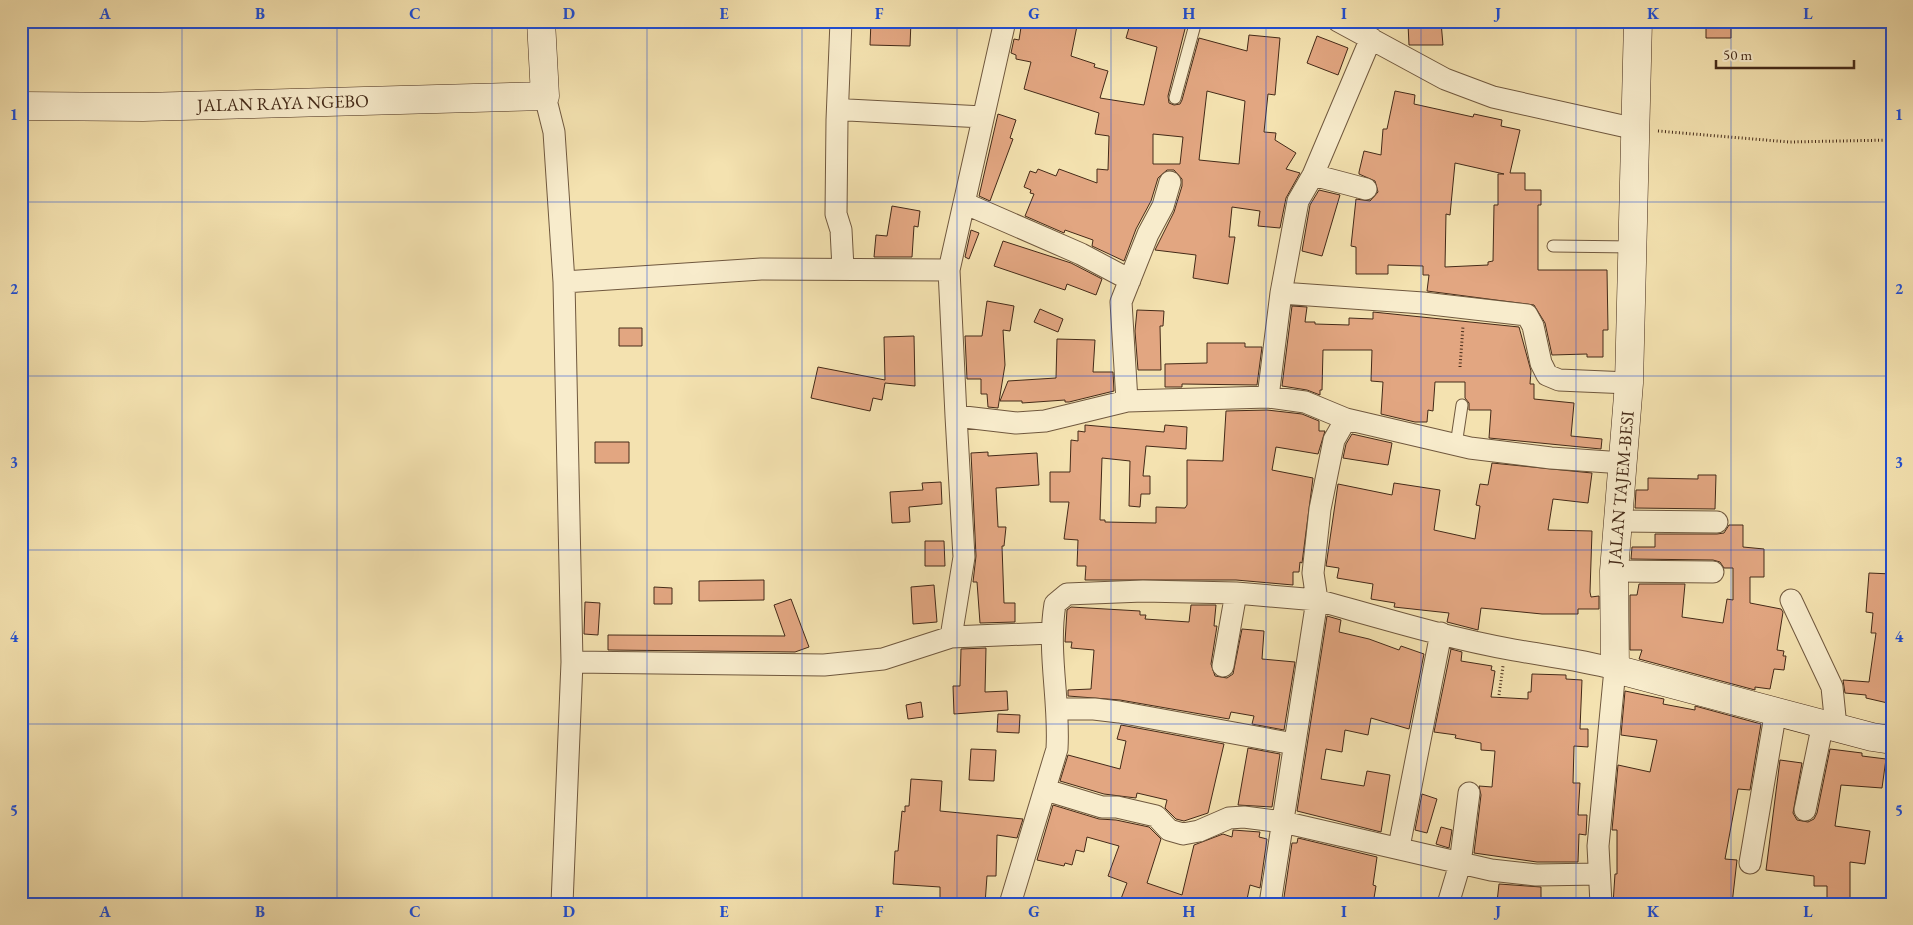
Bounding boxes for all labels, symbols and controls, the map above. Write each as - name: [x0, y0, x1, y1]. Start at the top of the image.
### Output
- text: A: [98, 3, 111, 24]
- text: B: [255, 3, 265, 24]
- text: C: [409, 3, 421, 24]
- text: D: [563, 3, 575, 24]
- text: E: [719, 3, 729, 24]
- text: F: [875, 3, 884, 24]
- text: G: [1028, 3, 1040, 24]
- text: H: [1183, 3, 1196, 24]
- text: I: [1341, 3, 1347, 24]
- text: J: [1493, 3, 1501, 24]
- text: K: [1647, 3, 1660, 24]
- text: L: [1803, 3, 1813, 24]
- scale bar: [1716, 38, 1853, 70]
- text: 50 m: [1723, 45, 1752, 64]
- street label: JALAN RAYA NGEBO: [195, 89, 369, 117]
- text: 1: [10, 104, 18, 125]
- text: 1: [1895, 104, 1903, 125]
- text: 2: [10, 278, 19, 299]
- text: 2: [1895, 278, 1904, 299]
- street label: JALAN TAJEM-BESI: [1602, 410, 1639, 568]
- text: 3: [10, 452, 18, 473]
- text: 3: [1895, 452, 1903, 473]
- text: 4: [10, 626, 19, 647]
- text: 4: [1895, 626, 1904, 647]
- text: 5: [10, 800, 18, 821]
- text: 5: [1895, 800, 1903, 821]
- text: A: [98, 901, 111, 922]
- text: B: [255, 901, 265, 922]
- text: C: [409, 901, 421, 922]
- text: D: [563, 901, 575, 922]
- text: E: [719, 901, 729, 922]
- text: F: [875, 901, 884, 922]
- text: G: [1028, 901, 1040, 922]
- text: H: [1183, 901, 1196, 922]
- text: I: [1341, 901, 1347, 922]
- text: J: [1493, 901, 1501, 922]
- text: K: [1647, 901, 1660, 922]
- text: L: [1803, 901, 1813, 922]

